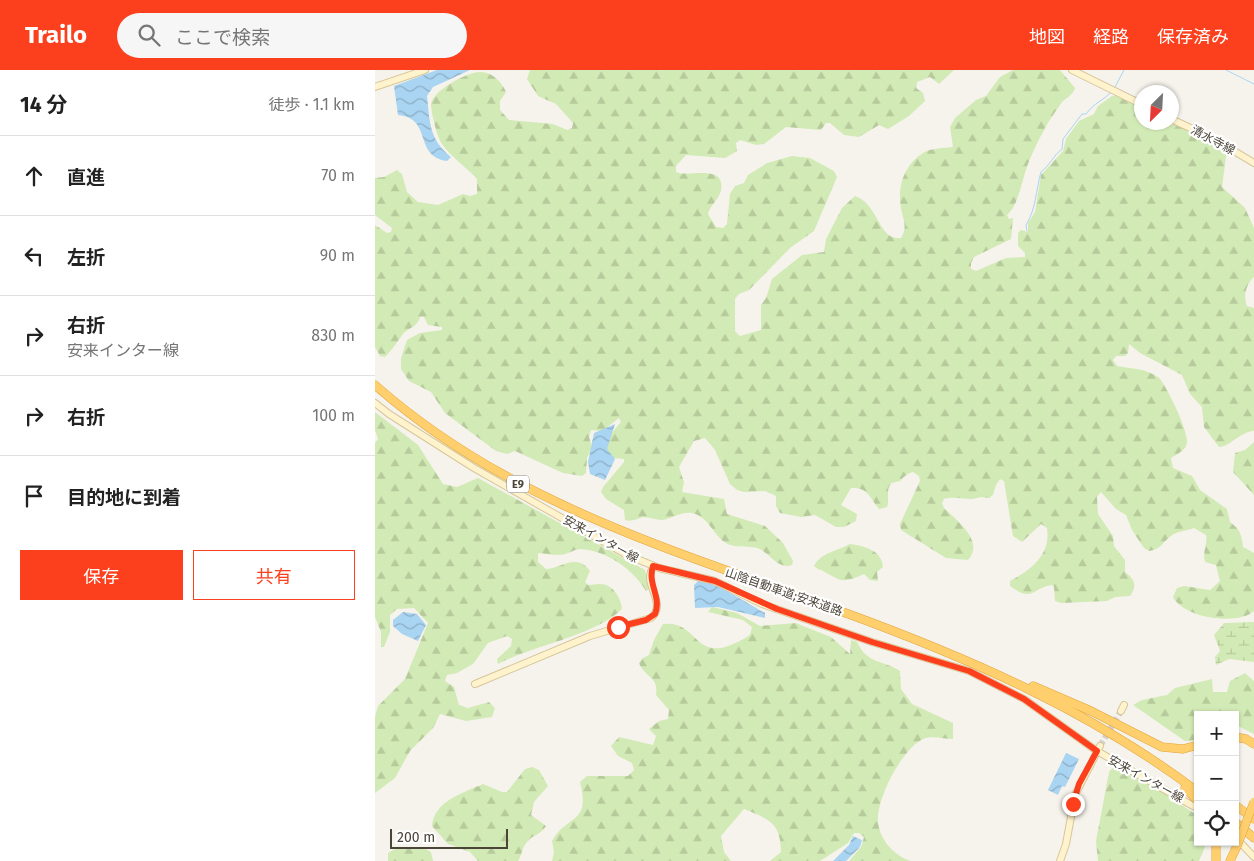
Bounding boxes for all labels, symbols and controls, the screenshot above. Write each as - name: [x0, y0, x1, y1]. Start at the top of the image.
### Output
- search box: [117, 13, 467, 58]
- text: Trailo: [25, 21, 87, 49]
- icon: search: [135, 21, 163, 49]
- text: ここで検索: [175, 26, 270, 49]
- text: 地図: [1029, 26, 1065, 48]
- text: 経路: [1093, 26, 1129, 48]
- text: 保存済み: [1157, 26, 1229, 48]
- north arrow: [1134, 85, 1179, 130]
- text: 14 分: [20, 92, 68, 118]
- text: 徒歩 · 1.1 km: [268, 95, 355, 114]
- street label: 清水寺線: [1189, 123, 1237, 157]
- icon: ahead: [20, 162, 48, 190]
- text: 直進: [67, 166, 105, 189]
- text: 70 m: [321, 166, 355, 185]
- icon: left: [20, 242, 48, 270]
- text: 左折: [67, 246, 105, 269]
- text: 90 m: [320, 246, 355, 265]
- text: 右折: [67, 314, 105, 337]
- icon: right: [20, 322, 48, 350]
- text: 830 m: [311, 326, 355, 345]
- text: 安来インター線: [67, 341, 179, 360]
- icon: right: [20, 402, 48, 430]
- text: 右折: [67, 406, 105, 429]
- text: 100 m: [312, 406, 355, 425]
- road number: E9: [507, 476, 529, 492]
- icon: arrive: [20, 482, 48, 510]
- text: 目的地に到着: [67, 486, 181, 509]
- street label: 安来インター線: [561, 513, 641, 565]
- button: 保存: [20, 550, 183, 600]
- button: 共有: [193, 550, 355, 600]
- street label: 山陰自動車道;安来道路: [724, 565, 844, 619]
- route start: [607, 616, 630, 639]
- map controls: [1194, 711, 1239, 846]
- button: +: [1194, 711, 1239, 756]
- street label: 安来インター線: [1106, 753, 1186, 805]
- button: −: [1194, 756, 1239, 801]
- route end: [1062, 793, 1085, 816]
- button: locate: [1194, 801, 1239, 846]
- scale bar: [390, 826, 507, 849]
- text: 200 m: [397, 829, 435, 846]

